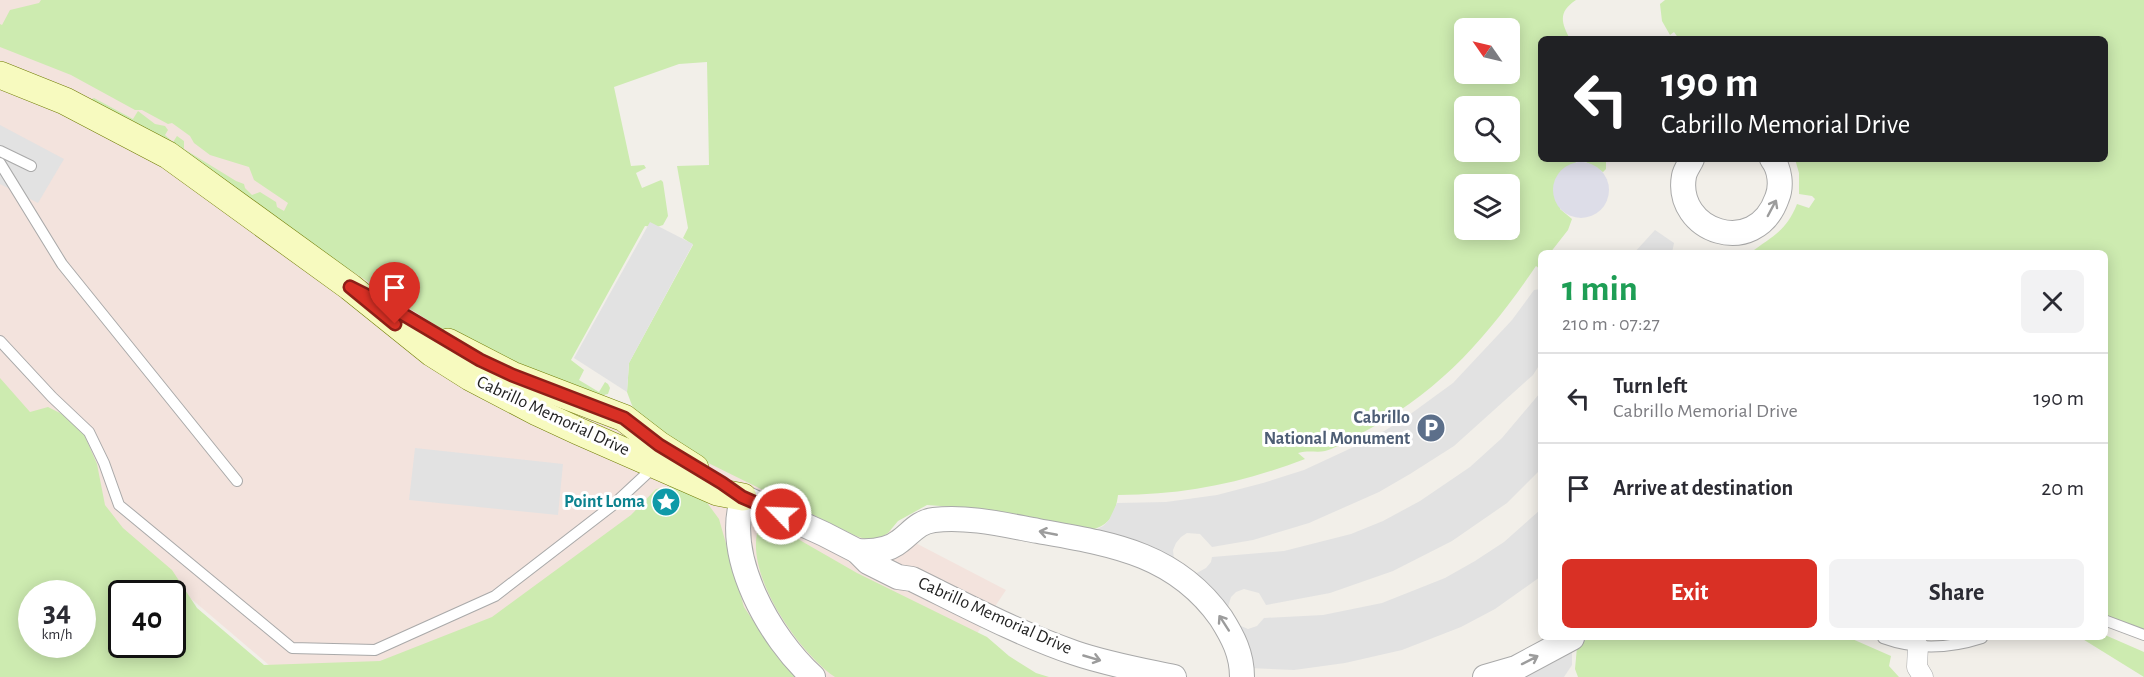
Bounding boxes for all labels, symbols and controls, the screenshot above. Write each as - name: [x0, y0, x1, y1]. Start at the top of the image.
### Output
- north arrow: [1454, 18, 1520, 84]
- map controls: [1454, 18, 1520, 240]
- icon: left: [1562, 60, 1640, 138]
- text: 190 m: [1661, 62, 1759, 104]
- button: search: [1454, 96, 1520, 162]
- text: Cabrillo Memorial Drive: [1661, 111, 1910, 138]
- button: layers: [1454, 174, 1520, 240]
- one-way arrow: [1766, 200, 1778, 217]
- pin: [369, 262, 420, 324]
- button: close: [2021, 270, 2084, 333]
- icon: arrive: [378, 271, 411, 304]
- text: 1 min: [1562, 271, 1638, 307]
- text: 210 m · 07:27: [1562, 314, 1660, 334]
- street label: Cabrillo Memorial Drive: [474, 373, 632, 459]
- text: Turn left: [1613, 375, 1687, 397]
- icon: left: [1562, 382, 1595, 415]
- text: 190 m: [2033, 387, 2084, 409]
- text: Cabrillo Memorial Drive: [1613, 401, 1798, 421]
- place label: Cabrillo National Monument: [1264, 409, 1410, 448]
- parking icon: Cabrillo National Monument: [1415, 412, 1447, 444]
- icon: arrive: [1562, 472, 1595, 505]
- text: Arrive at destination: [1613, 477, 1793, 499]
- text: 20 m: [2041, 477, 2084, 499]
- position arrow: [749, 482, 813, 546]
- place icon: Point Loma: [650, 486, 682, 518]
- place label: Point Loma: [564, 493, 645, 511]
- one-way arrow: [1038, 527, 1058, 538]
- button: Exit: [1562, 559, 1817, 628]
- button: Share: [1829, 559, 2084, 628]
- street label: Cabrillo Memorial Drive: [915, 574, 1075, 658]
- speed limit sign: 40: [108, 580, 186, 658]
- text: 34: [43, 597, 71, 627]
- one-way arrow: [1217, 615, 1229, 632]
- text: km/h: [42, 627, 72, 642]
- one-way arrow: [1082, 652, 1101, 664]
- one-way arrow: [1521, 654, 1539, 666]

